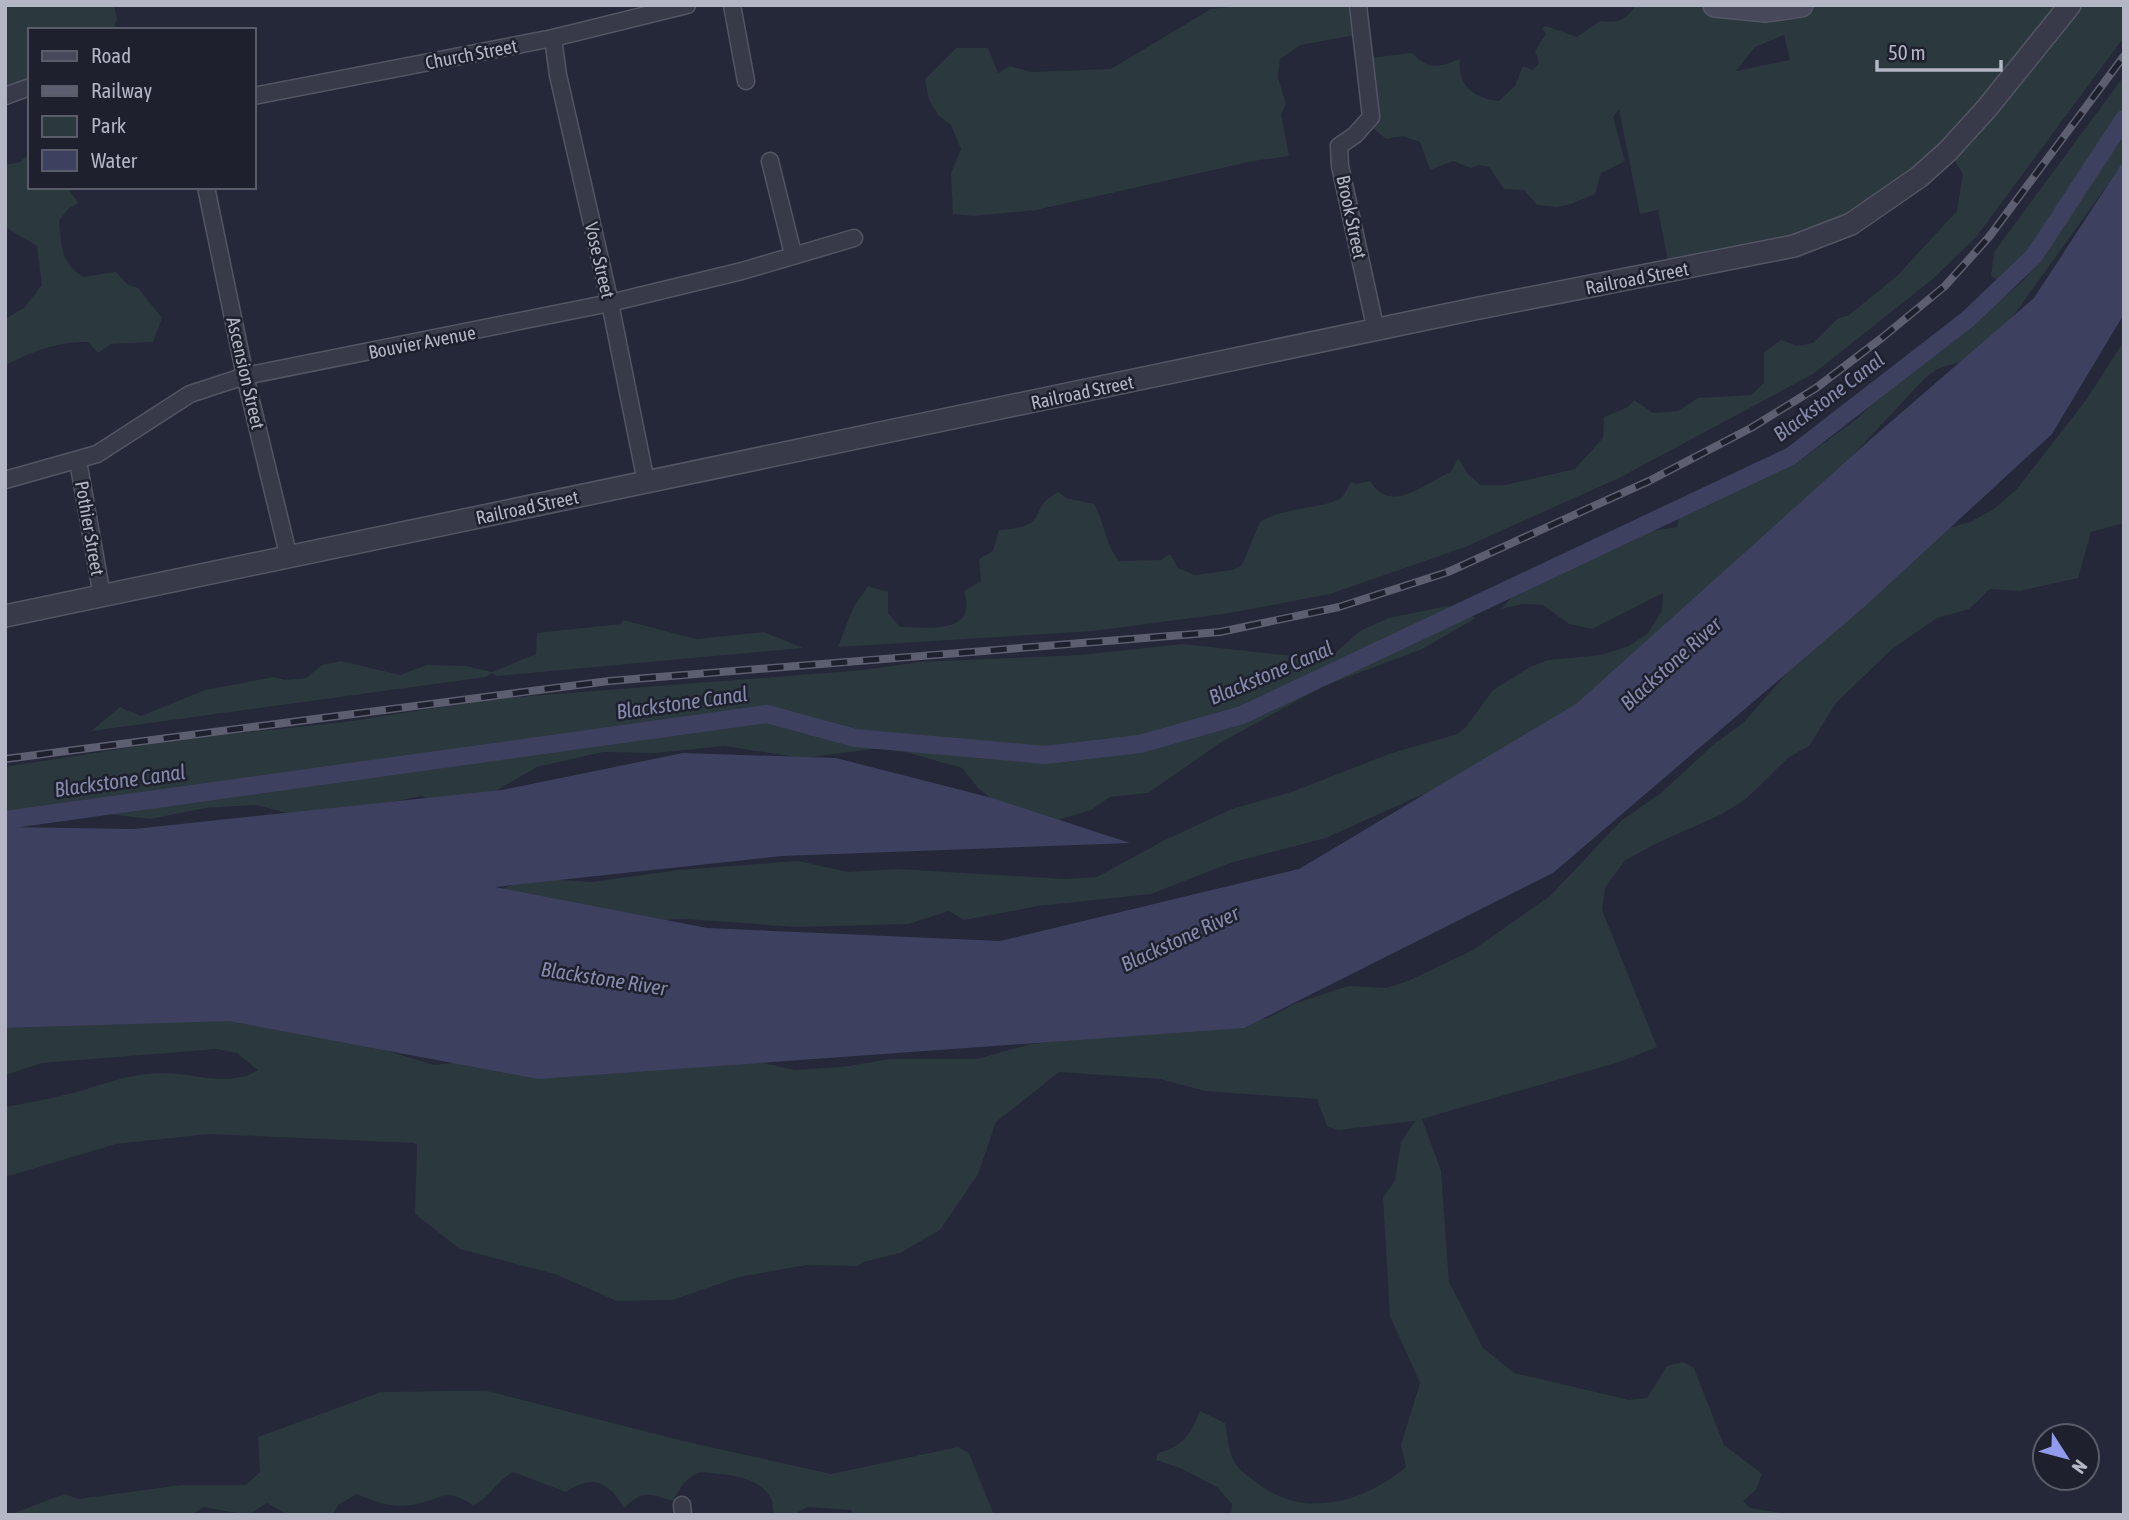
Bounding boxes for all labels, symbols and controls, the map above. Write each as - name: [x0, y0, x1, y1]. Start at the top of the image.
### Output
- legend: [28, 28, 256, 189]
- scale bar: [1877, 28, 2001, 72]
- street label: Church Street: [423, 34, 519, 74]
- text: 50 m: [1888, 40, 1926, 64]
- text: Road: [91, 43, 131, 67]
- text: Railway: [91, 78, 153, 102]
- text: Park: [91, 113, 126, 137]
- text: Water: [91, 148, 138, 172]
- street label: Brook Street: [1332, 173, 1372, 261]
- street label: Vose Street: [581, 220, 619, 300]
- street label: Railroad Street: [1584, 257, 1690, 299]
- street label: Ascension Street: [222, 315, 270, 431]
- street label: Bouvier Avenue: [367, 321, 477, 363]
- water label: Blackstone Canal: [1768, 347, 1889, 446]
- street label: Railroad Street: [1029, 370, 1135, 414]
- street label: Pothier Street: [71, 479, 109, 577]
- street label: Railroad Street: [474, 485, 580, 529]
- water label: Blackstone River: [1615, 611, 1726, 715]
- water label: Blackstone Canal: [1205, 635, 1336, 709]
- water label: Blackstone Canal: [615, 681, 749, 723]
- water label: Blackstone Canal: [53, 759, 187, 801]
- water label: Blackstone River: [1117, 900, 1243, 976]
- water label: Blackstone River: [539, 956, 670, 1000]
- north arrow: [2031, 1422, 2101, 1492]
- text: N: [2068, 1456, 2092, 1478]

